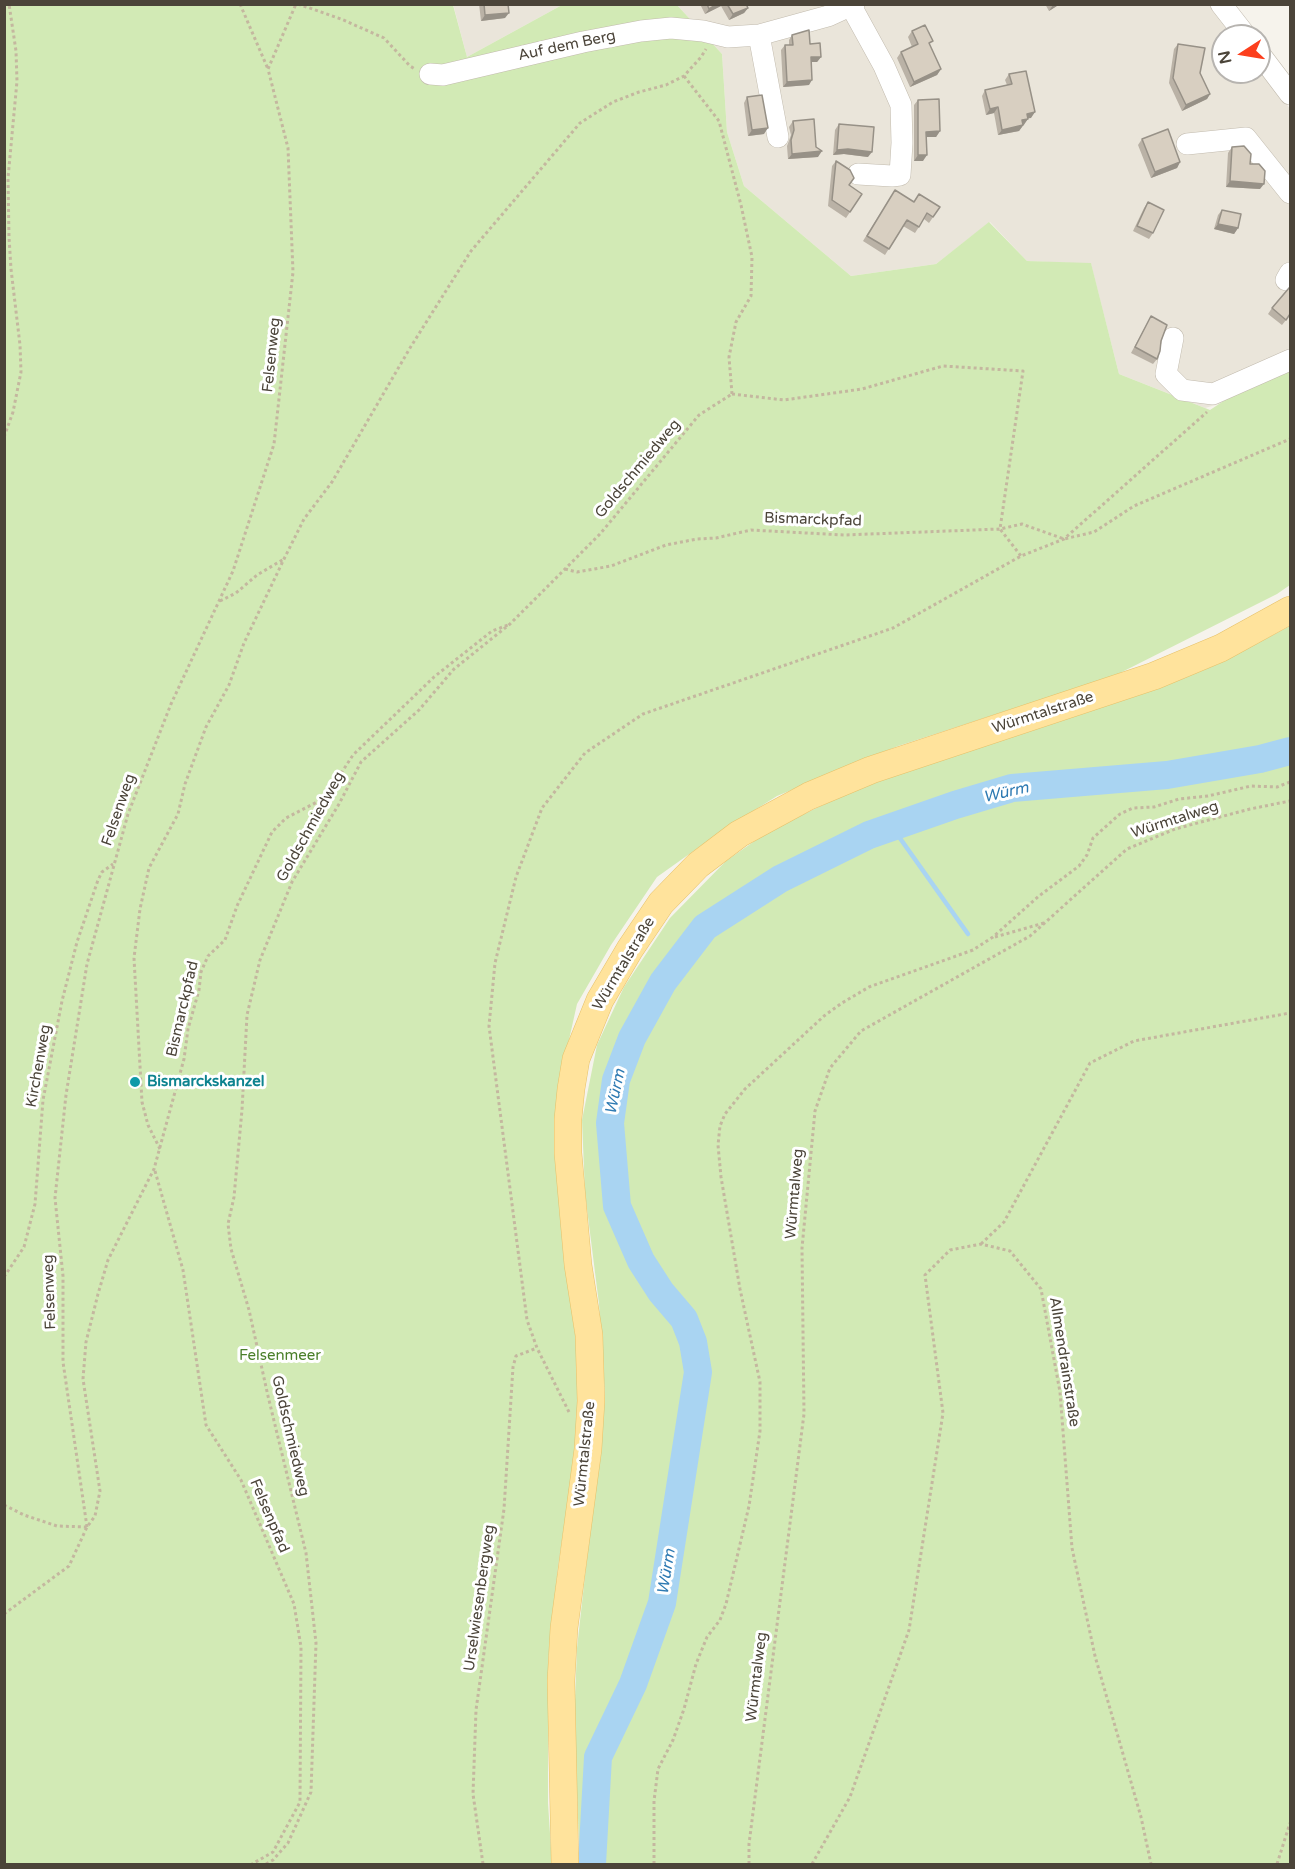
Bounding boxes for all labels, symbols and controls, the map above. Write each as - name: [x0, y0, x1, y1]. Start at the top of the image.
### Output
- north arrow: [1211, 24, 1271, 84]
- street label: Auf dem Berg: [517, 27, 617, 65]
- text: N: [1214, 49, 1236, 66]
- street label: Felsenweg: [259, 317, 285, 393]
- street label: Goldschmiedweg: [592, 416, 684, 522]
- street label: Bismarckpfad: [764, 509, 862, 531]
- street label: Würmtalstraße: [990, 688, 1096, 738]
- street label: Goldschmiedweg: [273, 769, 349, 885]
- street label: Felsenweg: [98, 772, 140, 848]
- water label: Würm: [981, 778, 1031, 808]
- street label: Würmtalweg: [1129, 797, 1221, 843]
- street label: Würmtalstraße: [589, 914, 659, 1014]
- street label: Bismarckpfad: [163, 959, 203, 1059]
- street label: Kirchenweg: [23, 1023, 55, 1109]
- water label: Würm: [602, 1067, 630, 1117]
- place label: Bismarckskanzel: [147, 1073, 265, 1091]
- marker: Bismarckskanzel: [128, 1075, 142, 1089]
- street label: Würmtalweg: [782, 1148, 808, 1240]
- street label: Felsenweg: [40, 1254, 60, 1330]
- street label: Allmendrainstraße: [1045, 1296, 1083, 1428]
- park label: Felsenmeer: [239, 1347, 321, 1365]
- street label: Goldschmiedweg: [267, 1374, 313, 1498]
- street label: Würmtalstraße: [571, 1401, 599, 1507]
- street label: Felsenpfad: [245, 1476, 293, 1556]
- street label: Urselwiesenbergweg: [461, 1524, 499, 1672]
- water label: Würm: [654, 1548, 680, 1596]
- street label: Würmtalweg: [743, 1631, 771, 1723]

